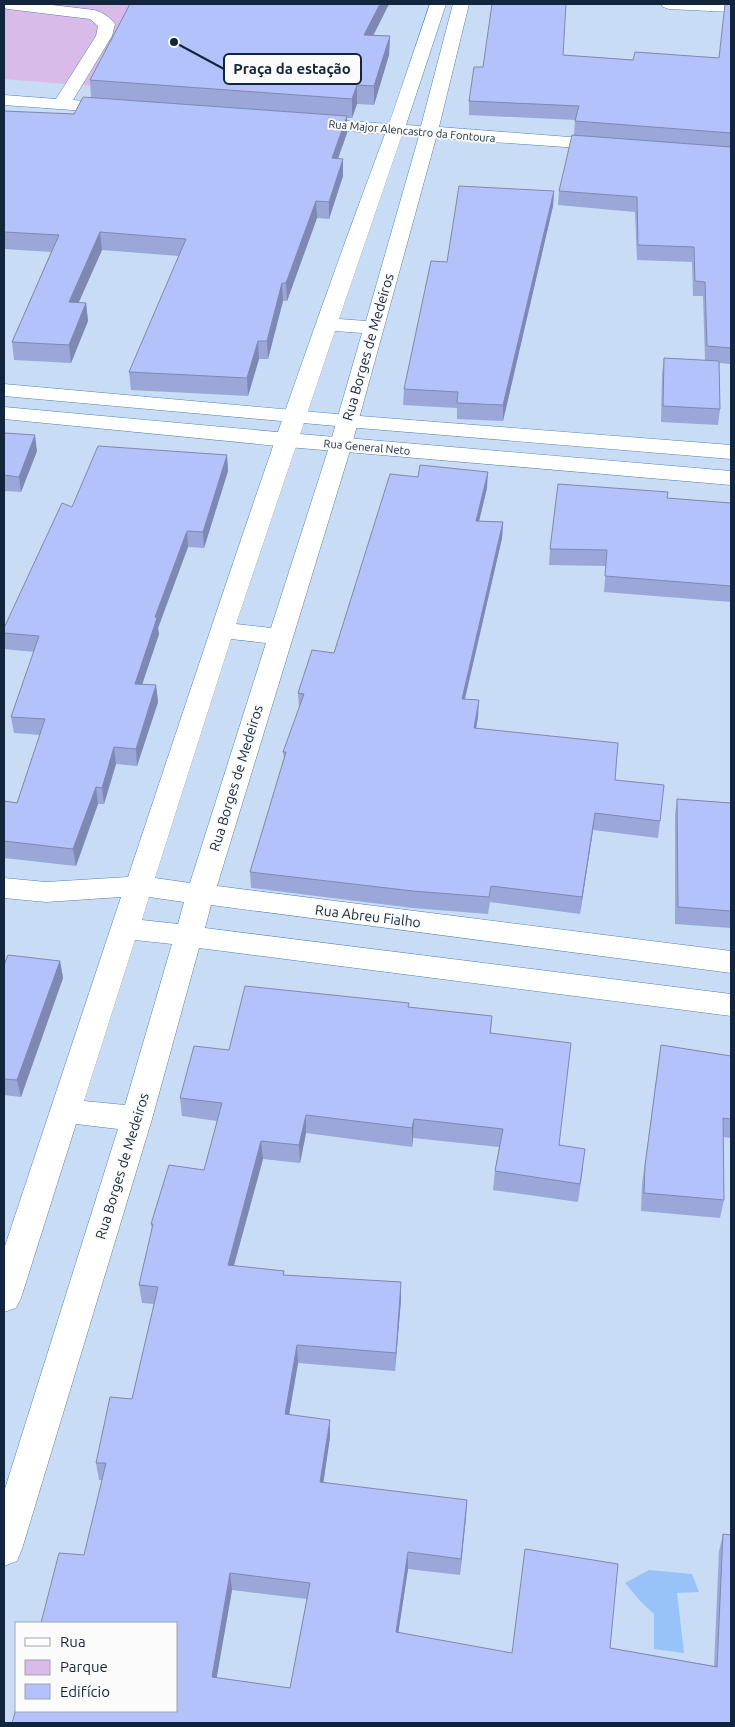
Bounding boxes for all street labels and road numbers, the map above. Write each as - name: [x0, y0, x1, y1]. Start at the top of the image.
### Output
- street label: Rua Major Alencastro da Fontoura: [328, 118, 496, 144]
- street label: Rua Borges de Medeiros: [339, 272, 397, 422]
- street label: Rua General Neto: [323, 437, 411, 457]
- street label: Rua Borges de Medeiros: [206, 703, 266, 853]
- street label: Rua Abreu Fialho: [314, 902, 422, 930]
- street label: Rua Borges de Medeiros: [92, 1091, 152, 1241]

